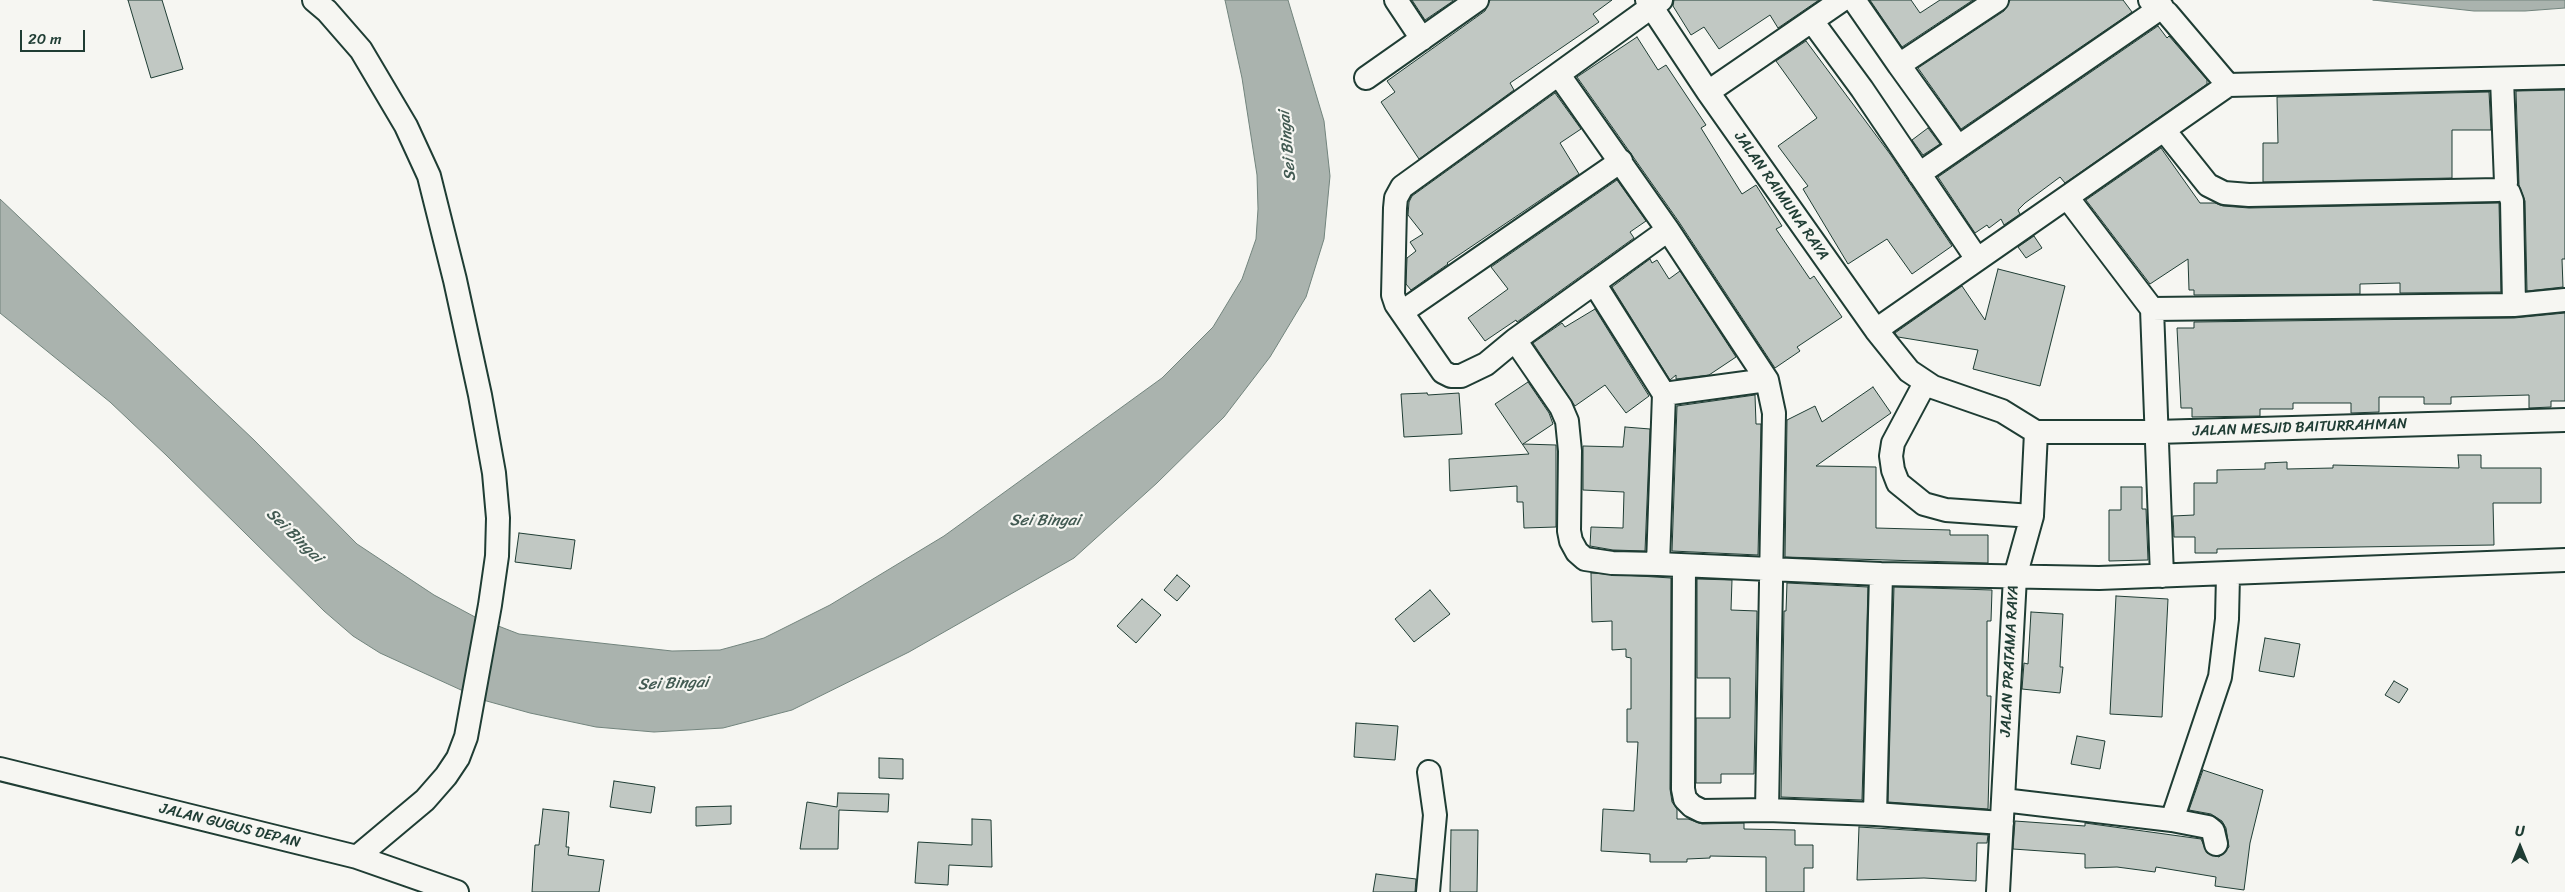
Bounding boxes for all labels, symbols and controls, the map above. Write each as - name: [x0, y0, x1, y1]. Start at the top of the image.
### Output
- scale bar: [22, 20, 88, 52]
- text: 20 m: [28, 26, 62, 52]
- water label: Sei Bingai: [1275, 110, 1301, 182]
- street label: JALAN RAIMUNA RAYA: [1730, 128, 1832, 264]
- street label: JALAN MESJID BAITURRAHMAN: [2192, 415, 2408, 441]
- water label: Sei Bingai: [262, 505, 326, 567]
- water label: Sei Bingai: [1010, 511, 1080, 531]
- street label: JALAN PRATAMA RAYA: [1997, 585, 2023, 737]
- water label: Sei Bingai: [637, 673, 709, 695]
- street label: JALAN GUGUS DEPAN: [158, 800, 302, 852]
- text: U: [2515, 819, 2525, 844]
- north arrow: [2495, 822, 2545, 872]

